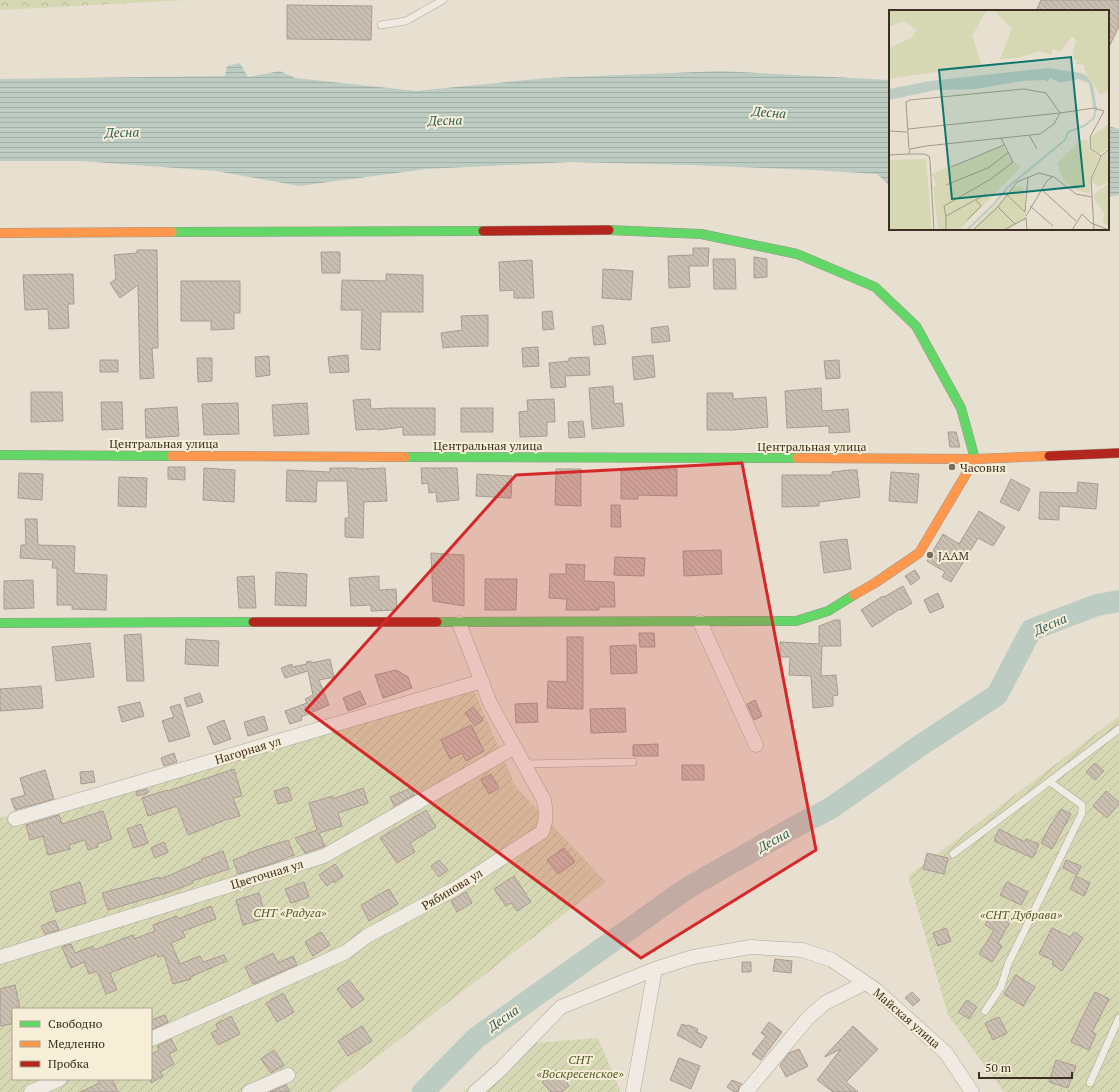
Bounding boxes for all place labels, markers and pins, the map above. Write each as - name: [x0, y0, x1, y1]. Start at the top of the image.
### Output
- place label: Часовня: [960, 460, 1006, 475]
- marker: Часовня: [947, 462, 957, 472]
- place label: JAAM: [938, 548, 969, 563]
- marker: JAAM: [925, 550, 935, 560]

